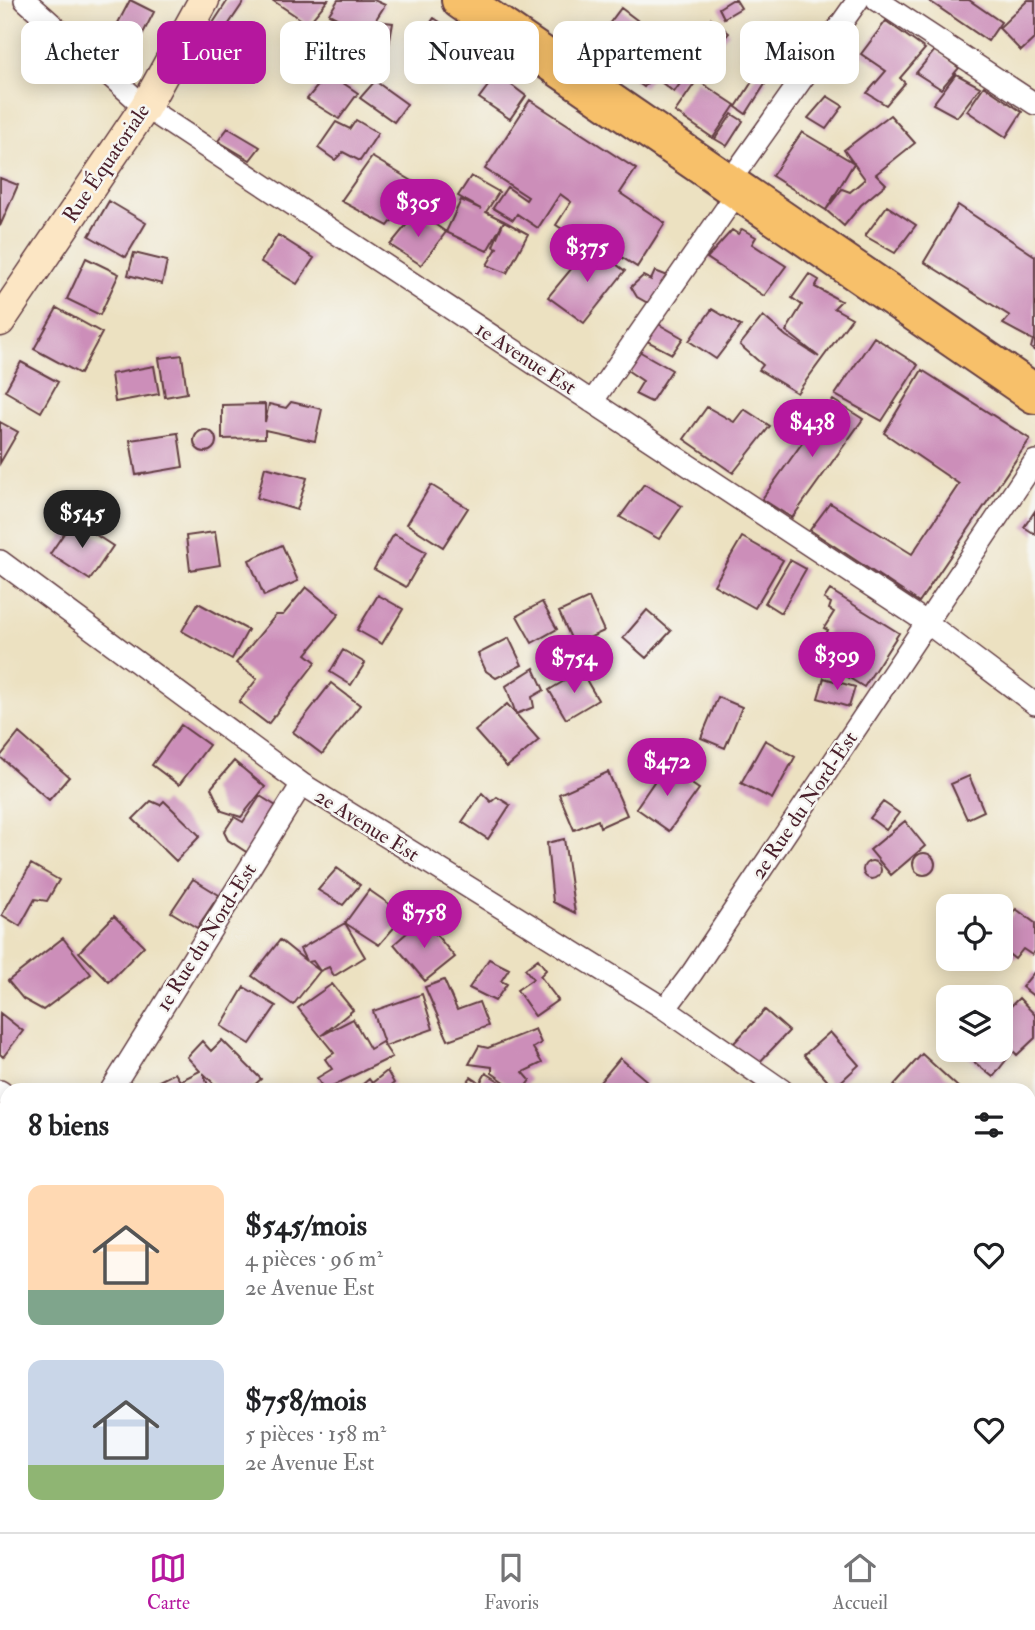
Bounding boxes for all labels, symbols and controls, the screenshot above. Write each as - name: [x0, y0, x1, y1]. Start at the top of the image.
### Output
- chip: Acheter: [21, 21, 143, 84]
- chip: Louer: [157, 21, 266, 84]
- chip: Filtres: [280, 21, 390, 84]
- chip: Nouveau: [404, 21, 539, 84]
- chip: Appartement: [553, 21, 726, 84]
- chip: Maison: [740, 21, 859, 84]
- street label: Rue Équatoriale: [57, 99, 156, 228]
- pin: $305: [377, 180, 459, 239]
- text: $305: [396, 187, 440, 216]
- pin: $375: [546, 224, 628, 284]
- text: $375: [566, 232, 608, 261]
- street label: 1e Avenue Est: [470, 316, 581, 401]
- pin: $438: [771, 400, 853, 459]
- text: $438: [789, 407, 835, 436]
- pin: $545: [41, 490, 123, 550]
- text: $545: [59, 498, 105, 527]
- pin: $309: [796, 632, 878, 692]
- pin: $754: [533, 636, 615, 695]
- text: $309: [814, 640, 860, 669]
- text: $754: [551, 643, 597, 672]
- street label: 2e Rue du Nord-Est: [745, 726, 864, 884]
- pin: $472: [626, 738, 708, 798]
- text: $472: [643, 746, 691, 775]
- street label: 2e Avenue Est: [309, 783, 424, 868]
- street label: 1e Rue du Nord-Est: [150, 858, 263, 1016]
- pin: $758: [383, 890, 465, 950]
- map controls: [936, 894, 1013, 1062]
- button: locate: [936, 894, 1013, 971]
- text: $758: [402, 898, 446, 927]
- button: layers: [936, 985, 1013, 1062]
- icon: filters: [970, 1106, 1008, 1144]
- text: 8 biens: [28, 1107, 109, 1144]
- text: $545/mois: [245, 1207, 367, 1244]
- icon: home: [84, 1213, 168, 1297]
- icon: heart: [970, 1236, 1008, 1274]
- text: 4 pièces · 96 m²: [245, 1244, 383, 1273]
- text: 2e Avenue Est: [245, 1273, 374, 1302]
- text: $758/mois: [245, 1382, 367, 1419]
- icon: home: [84, 1388, 168, 1472]
- icon: heart: [970, 1411, 1008, 1449]
- text: 5 pièces · 158 m²: [245, 1419, 386, 1448]
- text: 2e Avenue Est: [245, 1448, 374, 1477]
- tab: Carte: [147, 1549, 190, 1615]
- tab: Favoris: [484, 1549, 539, 1615]
- tab: Accueil: [833, 1549, 888, 1615]

